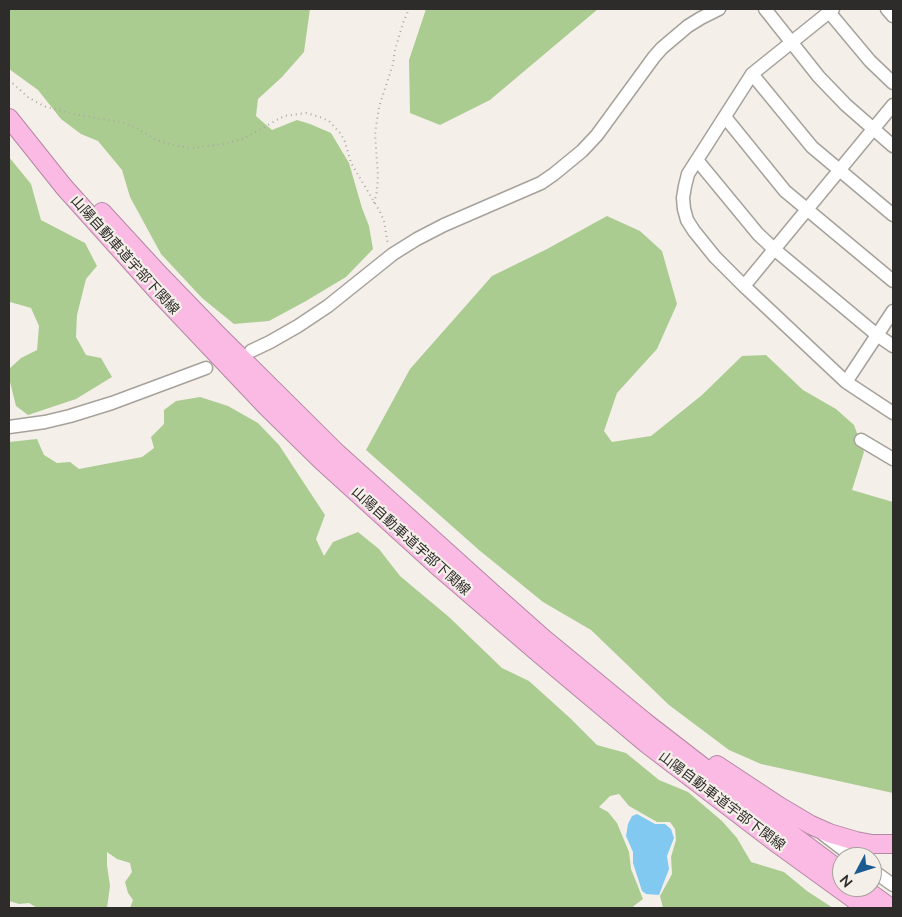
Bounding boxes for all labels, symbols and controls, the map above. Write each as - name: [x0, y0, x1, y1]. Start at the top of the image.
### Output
- street label: 山陽自動車道宇部下関線: [67, 192, 183, 318]
- street label: 山陽自動車道宇部下関線: [348, 483, 474, 599]
- street label: 山陽自動車道宇部下関線: [655, 748, 789, 854]
- north arrow: [832, 847, 882, 897]
- text: N: [836, 872, 856, 891]

